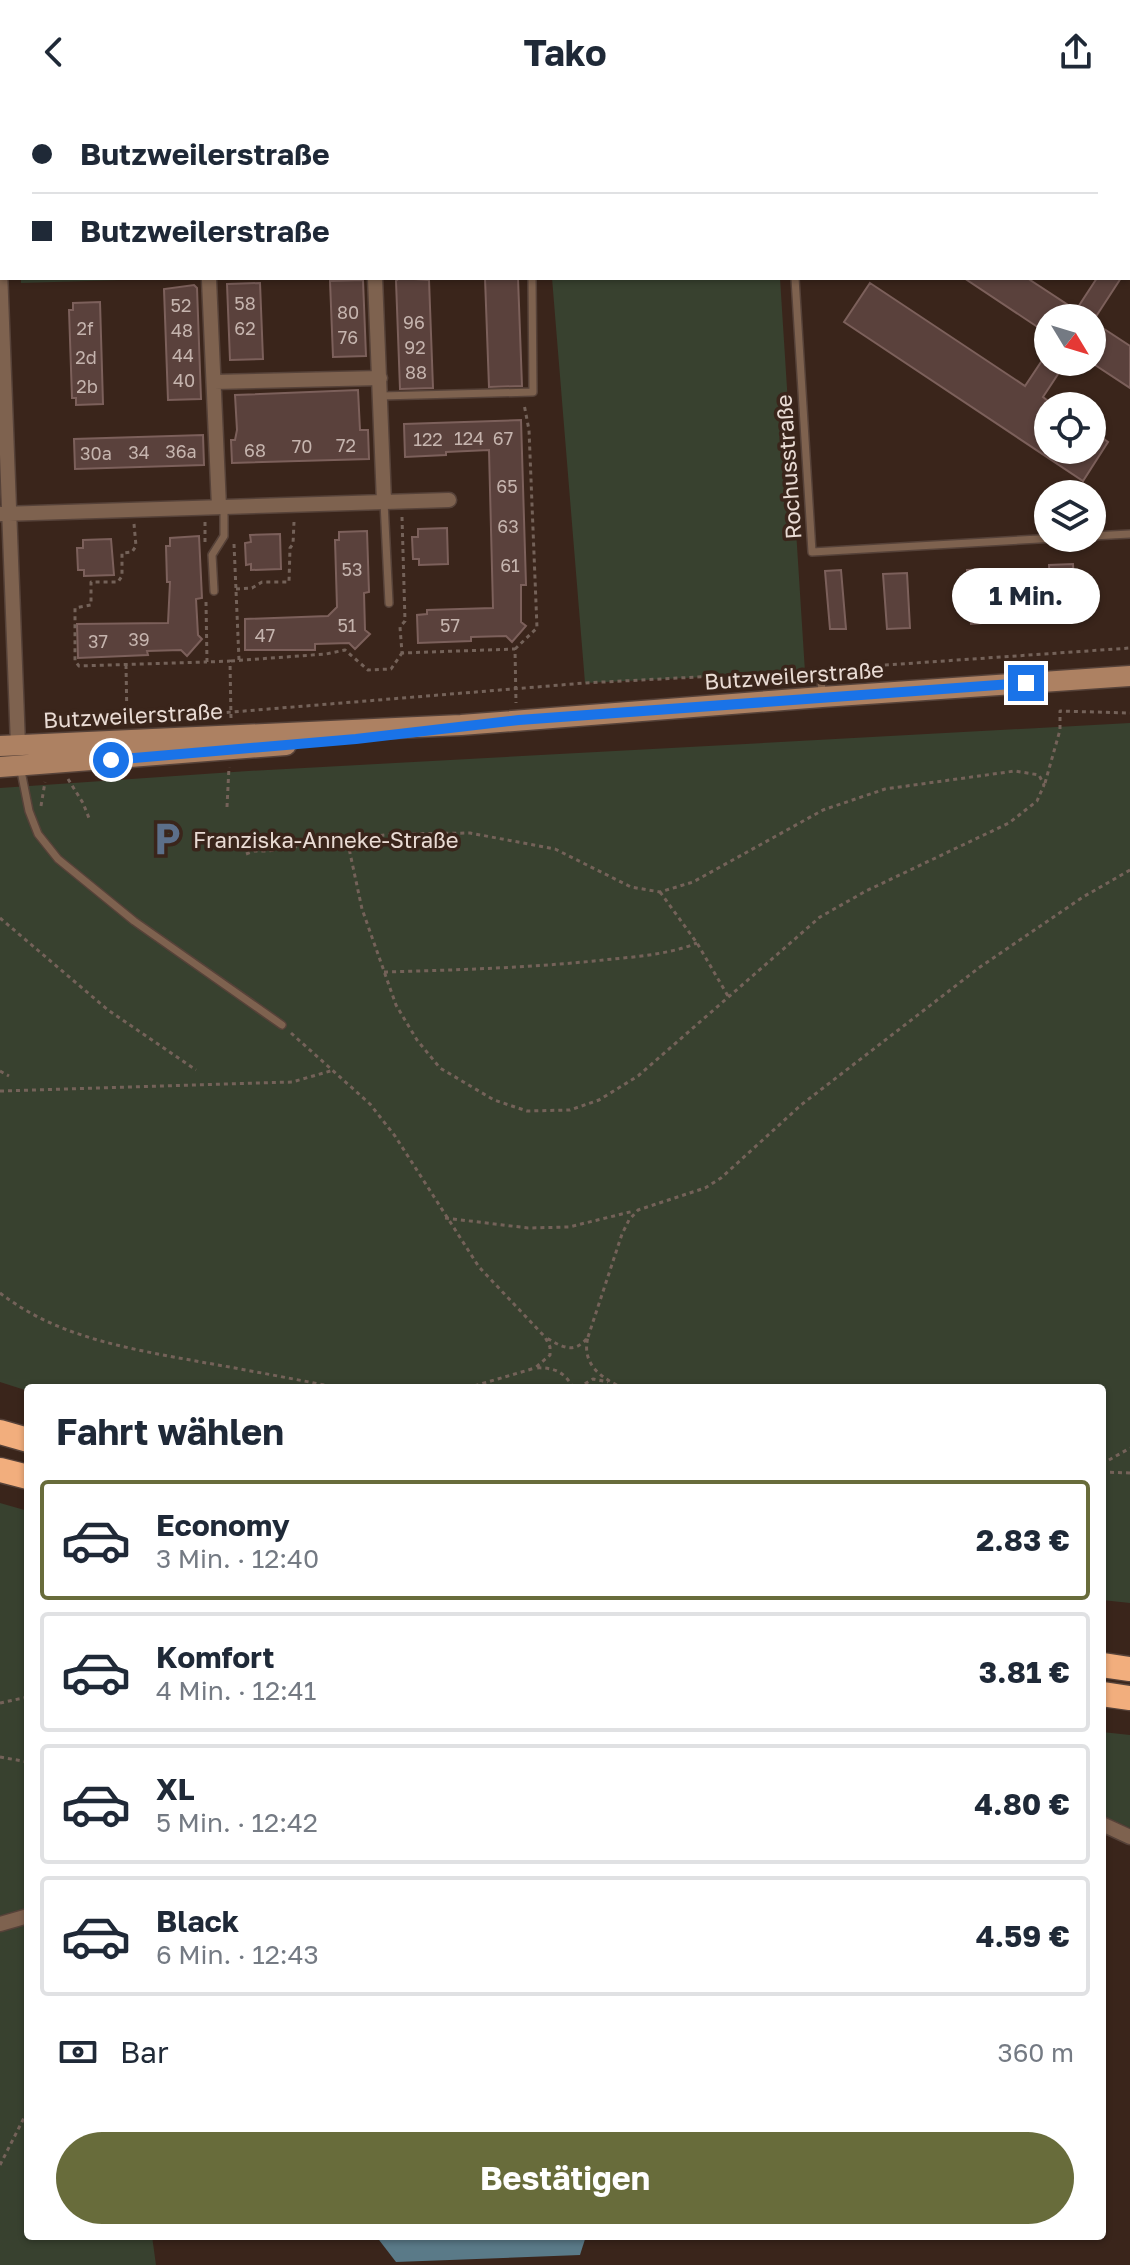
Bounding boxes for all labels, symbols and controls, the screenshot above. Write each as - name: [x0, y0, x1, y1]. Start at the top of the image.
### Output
- icon: back: [32, 30, 76, 74]
- icon: share: [1054, 30, 1098, 74]
- text: Tako: [523, 31, 607, 74]
- text: Butzweilerstraße: [80, 136, 330, 172]
- text: Butzweilerstraße: [80, 213, 330, 249]
- house number: 58: [234, 292, 256, 314]
- house number: 52: [171, 294, 191, 316]
- house number: 80: [337, 301, 359, 323]
- north arrow: [1034, 304, 1106, 376]
- map controls: [1034, 304, 1106, 552]
- house number: 96: [403, 311, 425, 333]
- house number: 2f: [76, 317, 94, 339]
- house number: 62: [234, 317, 256, 339]
- house number: 48: [171, 319, 193, 341]
- house number: 76: [338, 326, 358, 348]
- house number: 92: [404, 336, 426, 358]
- house number: 44: [172, 344, 194, 366]
- house number: 2d: [75, 346, 97, 368]
- house number: 88: [405, 361, 427, 383]
- house number: 40: [173, 369, 195, 391]
- house number: 2b: [76, 375, 98, 397]
- button: locate: [1034, 392, 1106, 464]
- street label: Rochusstraße: [769, 394, 807, 540]
- house number: 124: [454, 427, 484, 449]
- house number: 67: [493, 427, 513, 449]
- house number: 122: [413, 428, 443, 450]
- house number: 72: [336, 434, 356, 456]
- house number: 70: [292, 435, 312, 457]
- house number: 68: [244, 439, 266, 461]
- house number: 36a: [165, 440, 197, 462]
- house number: 34: [128, 441, 150, 463]
- house number: 30a: [80, 442, 112, 464]
- house number: 65: [496, 475, 518, 497]
- button: layers: [1034, 480, 1106, 552]
- house number: 63: [497, 515, 519, 537]
- house number: 61: [500, 554, 520, 576]
- house number: 53: [342, 558, 362, 580]
- callout: 1 Min.: [952, 567, 1100, 623]
- text: 1 Min.: [989, 580, 1063, 611]
- house number: 51: [337, 614, 357, 636]
- house number: 57: [440, 614, 460, 636]
- house number: 47: [255, 624, 275, 646]
- house number: 39: [128, 628, 150, 650]
- house number: 37: [88, 630, 108, 652]
- street label: Butzweilerstraße: [703, 655, 885, 695]
- route end: [1008, 665, 1044, 701]
- street label: Butzweilerstraße: [42, 697, 224, 733]
- route start: [93, 742, 129, 778]
- parking icon: Franziska-Anneke-Straße: [148, 820, 186, 858]
- place label: Franziska-Anneke-Straße: [193, 826, 459, 853]
- text: Fahrt wählen: [56, 1410, 284, 1453]
- icon: car: [60, 1504, 132, 1576]
- text: Economy: [156, 1507, 290, 1543]
- text: 2.83 €: [976, 1522, 1070, 1558]
- text: 3 Min. · 12:40: [156, 1543, 319, 1574]
- icon: car: [60, 1636, 132, 1708]
- text: Komfort: [156, 1639, 275, 1675]
- text: 3.81 €: [979, 1654, 1070, 1690]
- text: 4 Min. · 12:41: [156, 1675, 316, 1706]
- icon: car: [60, 1768, 132, 1840]
- text: XL: [156, 1771, 195, 1807]
- text: 4.80 €: [974, 1786, 1070, 1822]
- text: 5 Min. · 12:42: [156, 1807, 318, 1838]
- icon: car: [60, 1900, 132, 1972]
- text: Black: [156, 1903, 239, 1939]
- text: 4.59 €: [976, 1918, 1070, 1954]
- text: 6 Min. · 12:43: [156, 1939, 319, 1970]
- icon: cash: [56, 2030, 100, 2074]
- text: Bar: [120, 2034, 169, 2070]
- text: 360 m: [997, 2037, 1074, 2068]
- button: Bestätigen: [56, 2132, 1074, 2224]

